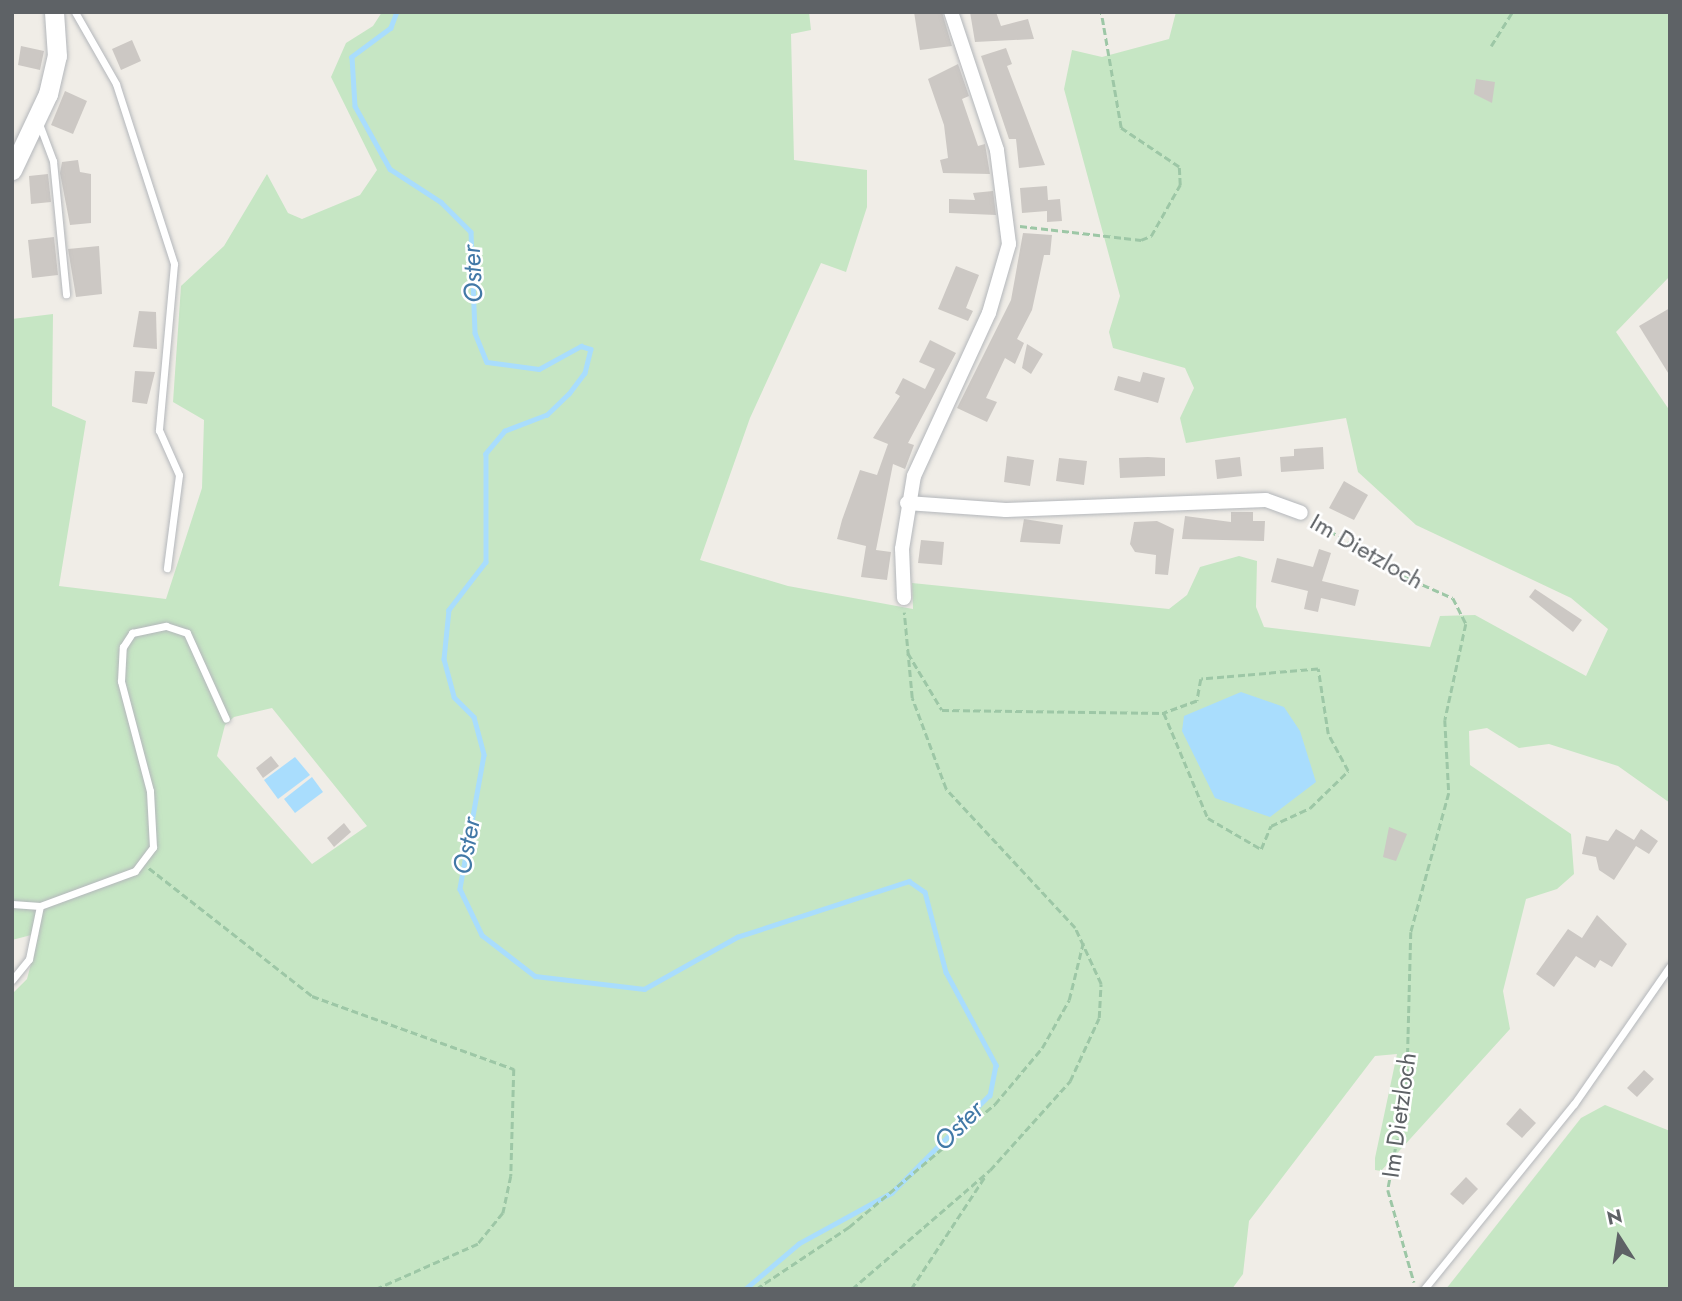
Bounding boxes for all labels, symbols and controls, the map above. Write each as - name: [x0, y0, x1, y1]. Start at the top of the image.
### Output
- water label: Oster: [456, 244, 490, 304]
- street label: Im Dietzloch: [1305, 507, 1429, 595]
- water label: Oster: [447, 815, 487, 877]
- street label: Im Dietzloch: [1376, 1051, 1422, 1179]
- water label: Oster: [928, 1095, 990, 1157]
- text: N: [1604, 1202, 1625, 1232]
- north arrow: [1584, 1203, 1654, 1273]

